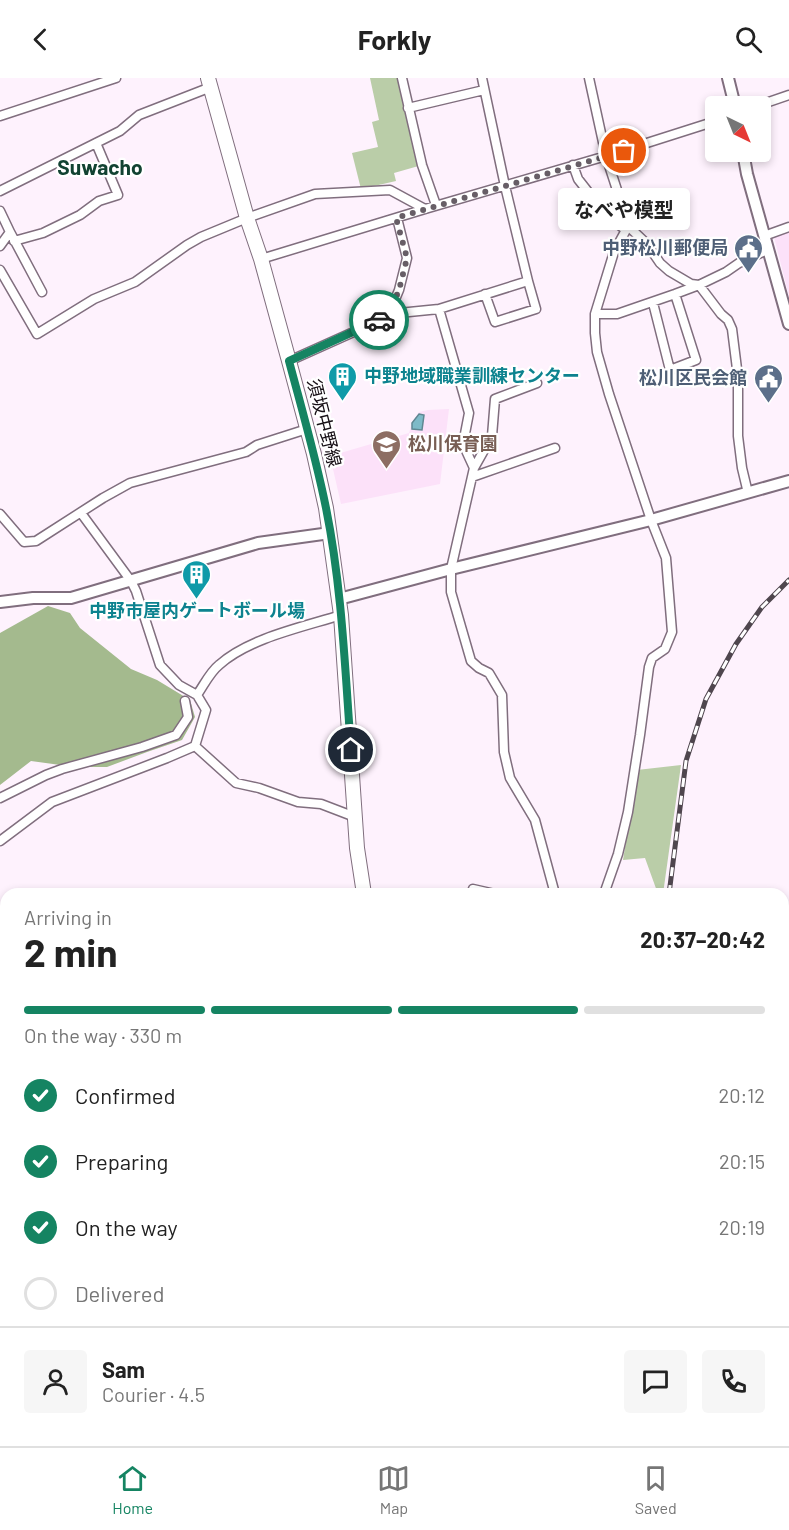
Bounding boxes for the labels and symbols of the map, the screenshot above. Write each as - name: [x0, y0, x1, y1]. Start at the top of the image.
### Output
- north arrow: [705, 96, 771, 162]
- pin: [598, 125, 649, 176]
- district label: Suwacho: [57, 154, 143, 179]
- callout: なべや模型: [558, 187, 690, 229]
- public building icon: 中野松川郵便局: [733, 232, 765, 274]
- place label: 中野松川郵便局: [602, 236, 728, 258]
- courier: [349, 290, 409, 350]
- building icon: 中野地域職業訓練センター: [327, 360, 359, 402]
- public building icon: 松川区民会館: [752, 362, 784, 404]
- place label: 中野地域職業訓練センター: [364, 364, 580, 386]
- place label: 松川区民会館: [639, 366, 747, 388]
- street label: 須坂中野線: [303, 376, 347, 469]
- school or university icon: 松川保育園: [371, 428, 403, 470]
- place label: 松川保育園: [408, 432, 498, 454]
- building icon: 中野市屋内ゲートボール場: [181, 558, 213, 600]
- place label: 中野市屋内ゲートボール場: [89, 599, 305, 621]
- pin: [325, 724, 376, 775]

